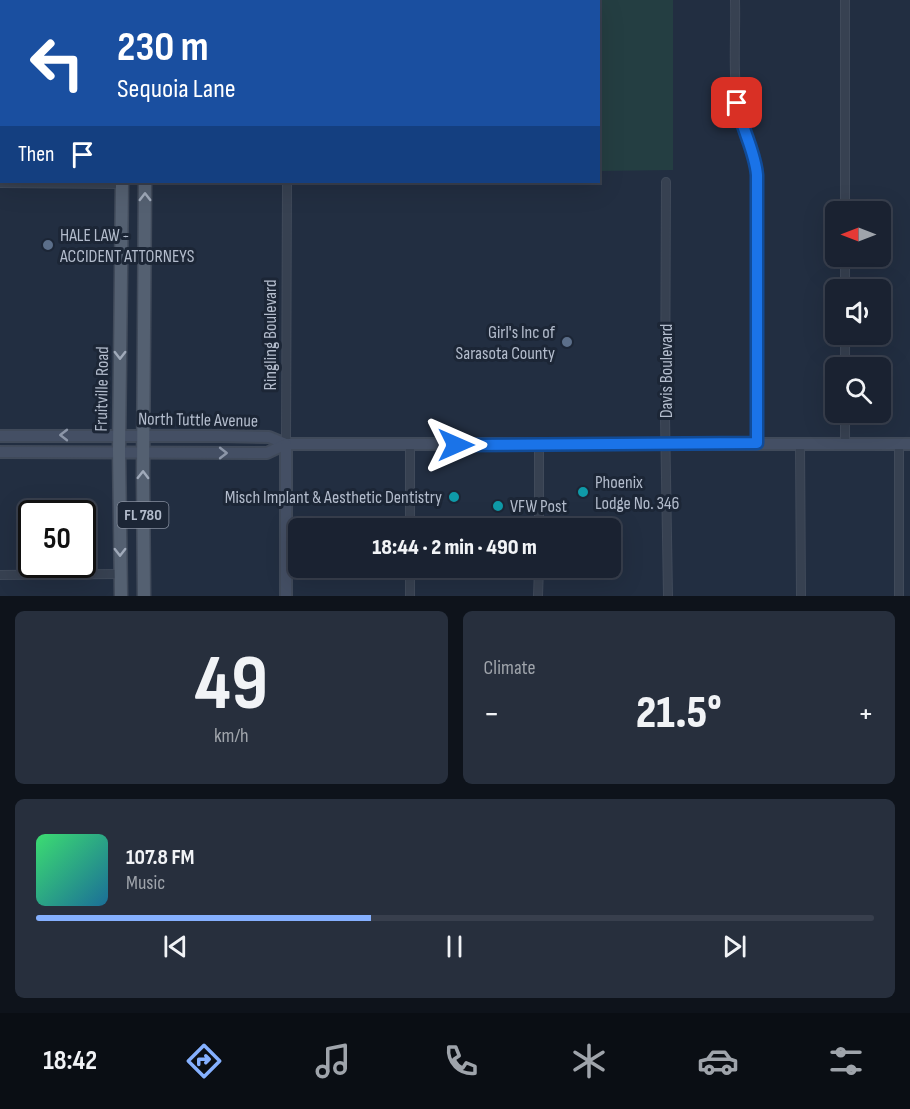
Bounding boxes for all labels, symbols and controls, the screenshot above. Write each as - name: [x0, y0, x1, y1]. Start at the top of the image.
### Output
- text: 230 m: [117, 22, 209, 73]
- icon: left: [18, 24, 96, 102]
- text: Sequoia Lane: [117, 73, 236, 105]
- pin: [711, 77, 762, 128]
- icon: arrive: [720, 86, 753, 119]
- icon: arrive: [66, 138, 99, 171]
- text: Then: [18, 141, 54, 168]
- one-way arrow: [139, 193, 151, 202]
- north arrow: [825, 201, 891, 267]
- map controls: [825, 201, 891, 423]
- place label: HALE LAW - ACCIDENT ATTORNEYS: [59, 225, 195, 267]
- marker: HALE LAW - ACCIDENT ATTORNEYS: [41, 238, 55, 252]
- button: sound: [825, 279, 891, 345]
- street label: Ringling Boulevard: [260, 280, 281, 390]
- place label: Girl's Inc of Sarasota County: [456, 322, 556, 364]
- street label: Davis Boulevard: [656, 324, 677, 418]
- marker: Girl's Inc of Sarasota County: [560, 335, 574, 349]
- street label: Fruitville Road: [91, 346, 113, 432]
- one-way arrow: [114, 351, 126, 360]
- button: search: [825, 357, 891, 423]
- street label: North Tuttle Avenue: [138, 408, 258, 432]
- position arrow: [424, 413, 488, 477]
- one-way arrow: [60, 429, 69, 441]
- one-way arrow: [219, 447, 228, 459]
- one-way arrow: [137, 470, 149, 479]
- place label: Phoenix Lodge No. 346: [595, 472, 679, 514]
- marker: Phoenix Lodge No. 346: [576, 485, 590, 499]
- place label: Misch Implant & Aesthetic Dentistry: [225, 487, 442, 508]
- marker: Misch Implant & Aesthetic Dentistry: [447, 490, 461, 504]
- place label: VFW Post: [510, 496, 567, 517]
- marker: VFW Post: [491, 499, 505, 513]
- speed limit sign: 50: [18, 500, 96, 578]
- road number: FL 780: [118, 502, 168, 528]
- text: 18:44 · 2 min · 490 m: [372, 534, 537, 561]
- one-way arrow: [114, 547, 126, 556]
- text: 49: [195, 638, 268, 731]
- text: Climate: [484, 656, 536, 680]
- text: 21.5°: [636, 686, 722, 741]
- text: −: [484, 694, 500, 734]
- text: +: [858, 694, 874, 734]
- text: km/h: [214, 724, 249, 748]
- text: 107.8 FM: [126, 844, 195, 871]
- text: Music: [126, 871, 165, 895]
- icon: previous: [159, 930, 192, 963]
- icon: pause: [438, 930, 471, 963]
- icon: next: [718, 930, 751, 963]
- icon: directions: [183, 1040, 225, 1082]
- icon: music: [312, 1040, 354, 1082]
- icon: phone: [440, 1040, 482, 1082]
- icon: climate: [568, 1040, 610, 1082]
- icon: car: [697, 1040, 739, 1082]
- icon: filters: [825, 1040, 867, 1082]
- text: 18:42: [43, 1045, 97, 1077]

